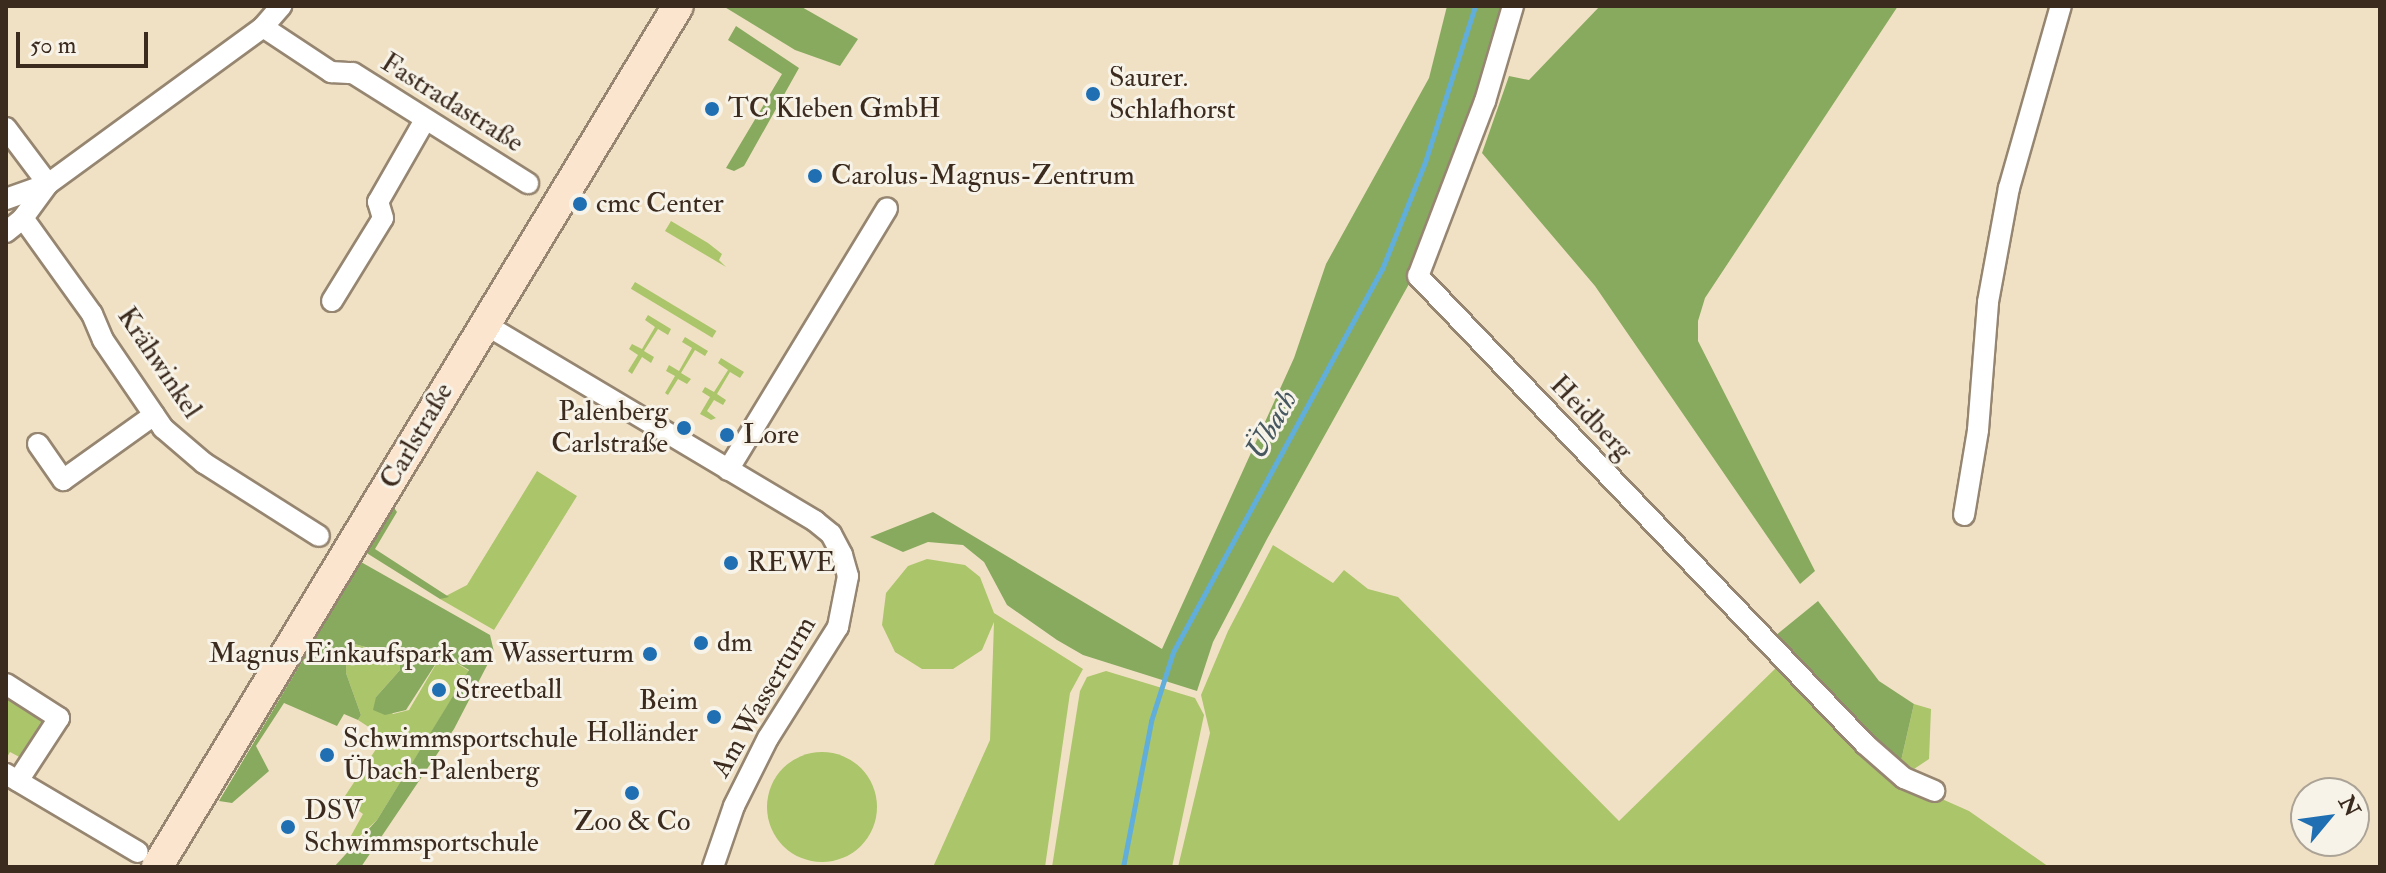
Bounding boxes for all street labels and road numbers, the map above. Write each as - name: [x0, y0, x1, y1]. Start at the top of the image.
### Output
- street label: Fastradastraße: [375, 46, 529, 160]
- street label: Krähwinkel: [110, 301, 208, 425]
- street label: Heidberg: [1542, 369, 1640, 467]
- street label: Carlstraße: [373, 377, 461, 495]
- street label: Am Wasserturm: [704, 611, 824, 783]

